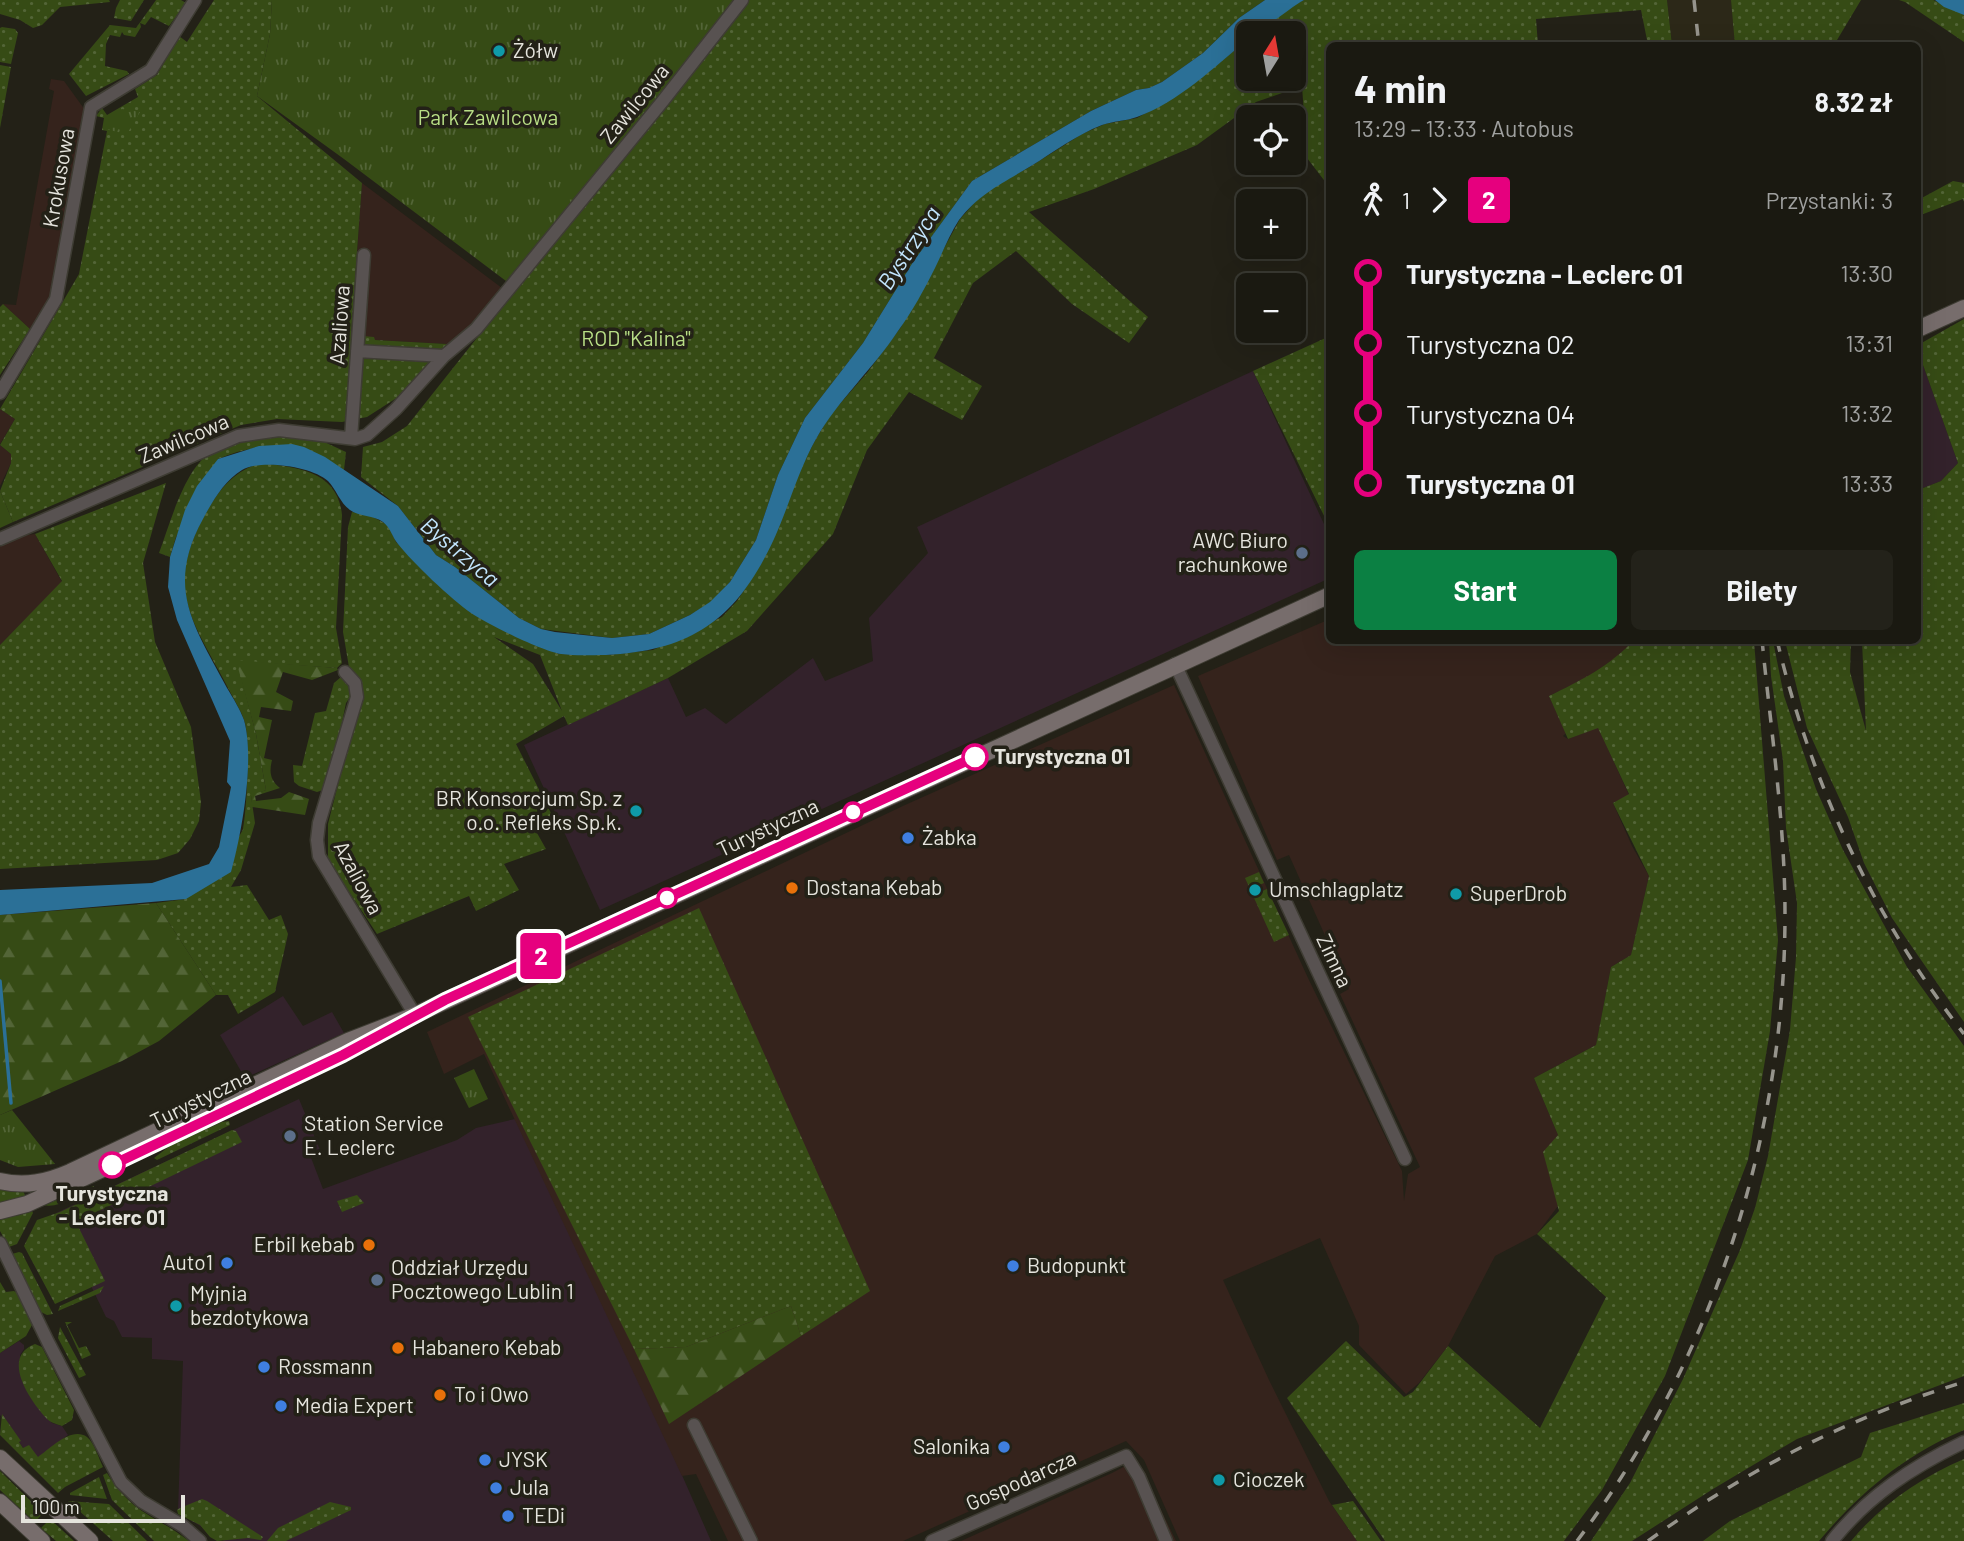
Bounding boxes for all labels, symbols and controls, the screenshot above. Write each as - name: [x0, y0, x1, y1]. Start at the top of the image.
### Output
- north arrow: [1236, 21, 1306, 91]
- map controls: [1236, 21, 1306, 343]
- place label: Żółw: [513, 37, 558, 62]
- marker: Żółw: [491, 43, 507, 59]
- street label: Zawilcowa: [594, 58, 673, 148]
- text: 4 min: [1354, 65, 1447, 111]
- text: 8.32 zł: [1815, 86, 1893, 117]
- park label: Park Zawilcowa: [418, 104, 558, 129]
- button: locate: [1236, 105, 1306, 175]
- text: 13:29 – 13:33 · Autobus: [1354, 114, 1574, 142]
- street label: Krokusowa: [36, 126, 79, 229]
- icon: walk: [1354, 181, 1392, 219]
- icon: forward: [1420, 181, 1458, 219]
- text: 2: [1482, 185, 1496, 214]
- text: 1: [1402, 186, 1410, 214]
- text: Przystanki: 3: [1766, 186, 1893, 214]
- button: +: [1236, 189, 1306, 259]
- water label: Bystrzyca: [871, 200, 946, 295]
- text: Turystyczna - Leclerc 01: [1406, 258, 1683, 289]
- text: 13:30: [1840, 259, 1893, 287]
- button: −: [1236, 273, 1306, 343]
- street label: Azaliowa: [323, 284, 354, 366]
- park label: ROD "Kalina": [581, 325, 691, 350]
- text: Turystyczna 02: [1406, 328, 1575, 359]
- text: 13:31: [1846, 329, 1893, 357]
- text: Turystyczna 04: [1406, 398, 1575, 429]
- text: 13:32: [1841, 399, 1893, 427]
- street label: Zawilcowa: [135, 408, 232, 468]
- text: Turystyczna 01: [1406, 468, 1575, 499]
- text: 13:33: [1842, 469, 1893, 497]
- water label: Bystrzyca: [416, 510, 506, 592]
- place label: AWC Biuro rachunkowe: [1178, 527, 1288, 576]
- marker: AWC Biuro rachunkowe: [1294, 545, 1310, 561]
- button: Start: [1354, 550, 1617, 630]
- button: Bilety: [1631, 550, 1893, 630]
- place label: Turystyczna 01: [994, 743, 1130, 768]
- marker: Turystyczna 01: [962, 744, 988, 770]
- place label: BR Konsorcjum Sp. z o.o. Refleks Sp.k.: [436, 785, 622, 834]
- street label: Turystyczna: [713, 792, 822, 861]
- unlabelled marker: [843, 802, 863, 822]
- marker: BR Konsorcjum Sp. z o.o. Refleks Sp.k.: [628, 803, 644, 819]
- place label: Żabka: [922, 824, 977, 849]
- marker: Żabka: [900, 830, 916, 846]
- street label: Azaliowa: [330, 836, 389, 918]
- place label: Dostana Kebab: [806, 874, 943, 899]
- place label: Umschlagplatz: [1269, 876, 1403, 901]
- marker: Dostana Kebab: [784, 880, 800, 896]
- place label: SuperDrob: [1470, 880, 1567, 905]
- marker: Umschlagplatz: [1247, 882, 1263, 898]
- marker: SuperDrob: [1448, 886, 1464, 902]
- unlabelled marker: [657, 888, 677, 908]
- street label: Zimna: [1312, 930, 1359, 991]
- line badge: 2: [518, 933, 564, 979]
- text: 2: [534, 941, 548, 970]
- street label: Turystyczna: [146, 1063, 255, 1133]
- place label: Station Service E. Leclerc: [304, 1110, 444, 1159]
- marker: Station Service E. Leclerc: [282, 1128, 298, 1144]
- marker: Turystyczna - Leclerc 01: [99, 1152, 125, 1178]
- place label: Turystyczna - Leclerc 01: [56, 1180, 168, 1229]
- place label: Erbil kebab: [254, 1231, 355, 1256]
- marker: Erbil kebab: [361, 1237, 377, 1253]
- place label: Auto1: [163, 1249, 213, 1274]
- place label: Budopunkt: [1027, 1252, 1126, 1277]
- place label: Oddział Urzędu Pocztowego Lublin 1: [391, 1254, 574, 1303]
- marker: Auto1: [219, 1255, 235, 1271]
- marker: Budopunkt: [1005, 1258, 1021, 1274]
- marker: Oddział Urzędu Pocztowego Lublin 1: [369, 1272, 385, 1288]
- place label: Myjnia bezdotykowa: [190, 1280, 309, 1329]
- marker: Myjnia bezdotykowa: [168, 1298, 184, 1314]
- place label: Habanero Kebab: [412, 1334, 562, 1359]
- marker: Habanero Kebab: [390, 1340, 406, 1356]
- place label: Rossmann: [278, 1353, 373, 1378]
- marker: Rossmann: [256, 1359, 272, 1375]
- place label: To i Owo: [454, 1381, 529, 1406]
- marker: To i Owo: [432, 1387, 448, 1403]
- place label: Media Expert: [295, 1392, 414, 1417]
- marker: Media Expert: [273, 1398, 289, 1414]
- place label: Salonika: [913, 1433, 990, 1458]
- marker: Salonika: [996, 1439, 1012, 1455]
- street label: Gospodarcza: [961, 1444, 1079, 1515]
- place label: JYSK: [499, 1446, 548, 1471]
- marker: JYSK: [477, 1452, 493, 1468]
- place label: Cioczek: [1233, 1466, 1305, 1491]
- marker: Cioczek: [1211, 1472, 1227, 1488]
- place label: Jula: [510, 1474, 549, 1499]
- marker: Jula: [488, 1480, 504, 1496]
- scale bar: [21, 1492, 186, 1524]
- text: 100 m: [32, 1495, 80, 1518]
- place label: TEDi: [522, 1502, 565, 1527]
- marker: TEDi: [500, 1508, 516, 1524]

